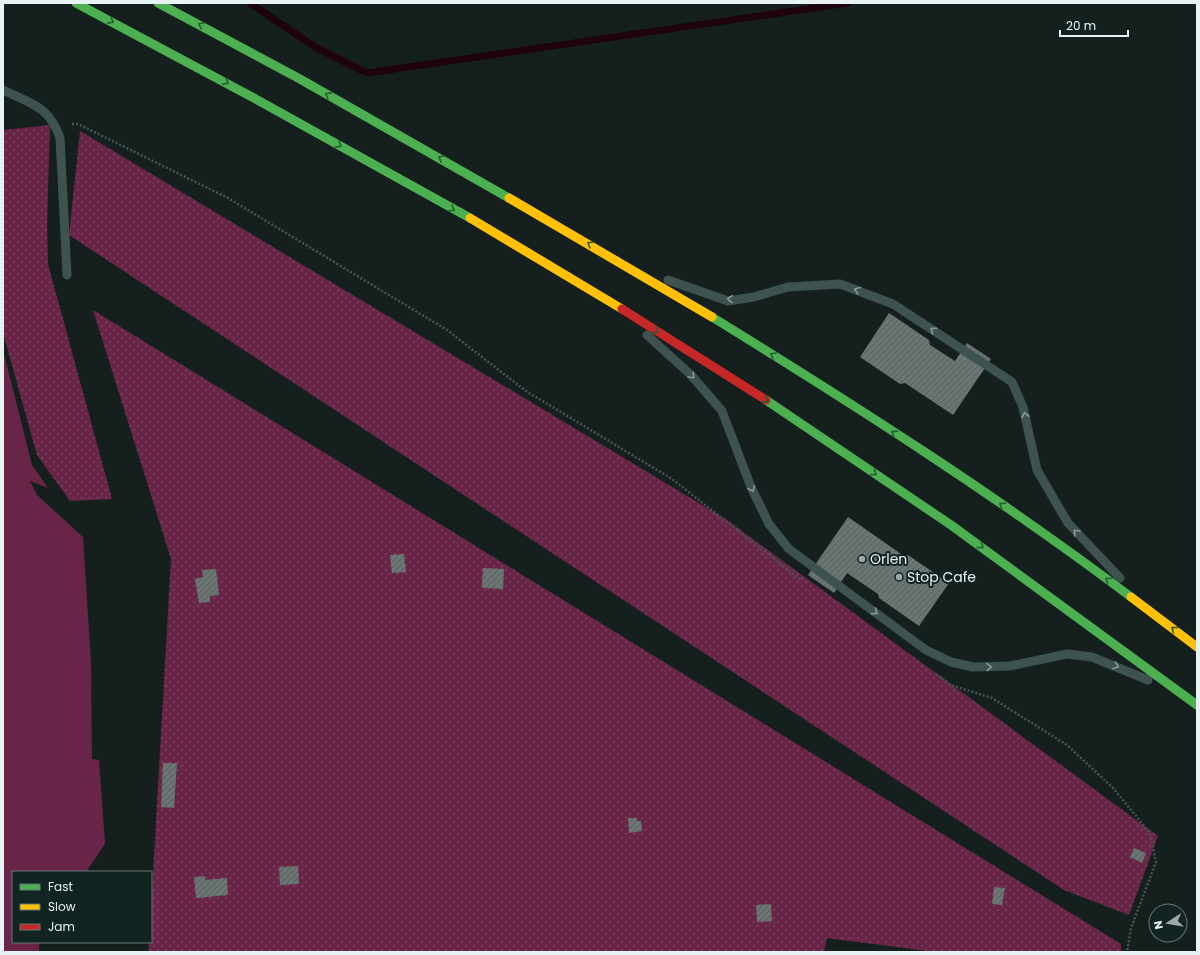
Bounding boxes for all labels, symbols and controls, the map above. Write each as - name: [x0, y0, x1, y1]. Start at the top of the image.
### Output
- scale bar: [1060, 12, 1128, 38]
- one-way arrow: [106, 16, 114, 24]
- text: 20 m: [1066, 17, 1096, 34]
- one-way arrow: [197, 22, 205, 30]
- one-way arrow: [222, 77, 229, 84]
- one-way arrow: [325, 92, 332, 99]
- one-way arrow: [335, 140, 342, 147]
- one-way arrow: [438, 156, 445, 163]
- one-way arrow: [448, 204, 455, 212]
- one-way arrow: [587, 242, 594, 249]
- one-way arrow: [853, 286, 860, 295]
- one-way arrow: [726, 295, 732, 303]
- one-way arrow: [652, 326, 659, 334]
- one-way arrow: [930, 328, 937, 335]
- one-way arrow: [770, 352, 777, 359]
- one-way arrow: [687, 371, 695, 379]
- one-way arrow: [762, 395, 769, 403]
- one-way arrow: [1021, 411, 1029, 418]
- one-way arrow: [891, 430, 898, 437]
- one-way arrow: [869, 468, 876, 475]
- one-way arrow: [747, 485, 755, 492]
- one-way arrow: [999, 502, 1006, 510]
- one-way arrow: [1074, 529, 1081, 536]
- one-way arrow: [977, 542, 984, 549]
- place label: Orlen: [870, 549, 907, 569]
- marker: Orlen: [857, 554, 867, 564]
- place label: Stop Cafe: [907, 567, 976, 587]
- marker: Stop Cafe: [894, 572, 904, 582]
- one-way arrow: [1105, 578, 1112, 585]
- one-way arrow: [870, 607, 877, 614]
- one-way arrow: [1171, 626, 1178, 633]
- one-way arrow: [1112, 661, 1119, 669]
- one-way arrow: [986, 663, 992, 671]
- legend: [12, 871, 152, 943]
- text: Fast: [48, 878, 73, 895]
- text: Slow: [48, 898, 76, 915]
- north arrow: [1148, 903, 1188, 943]
- text: Jam: [48, 918, 75, 935]
- text: N: [1150, 919, 1167, 931]

